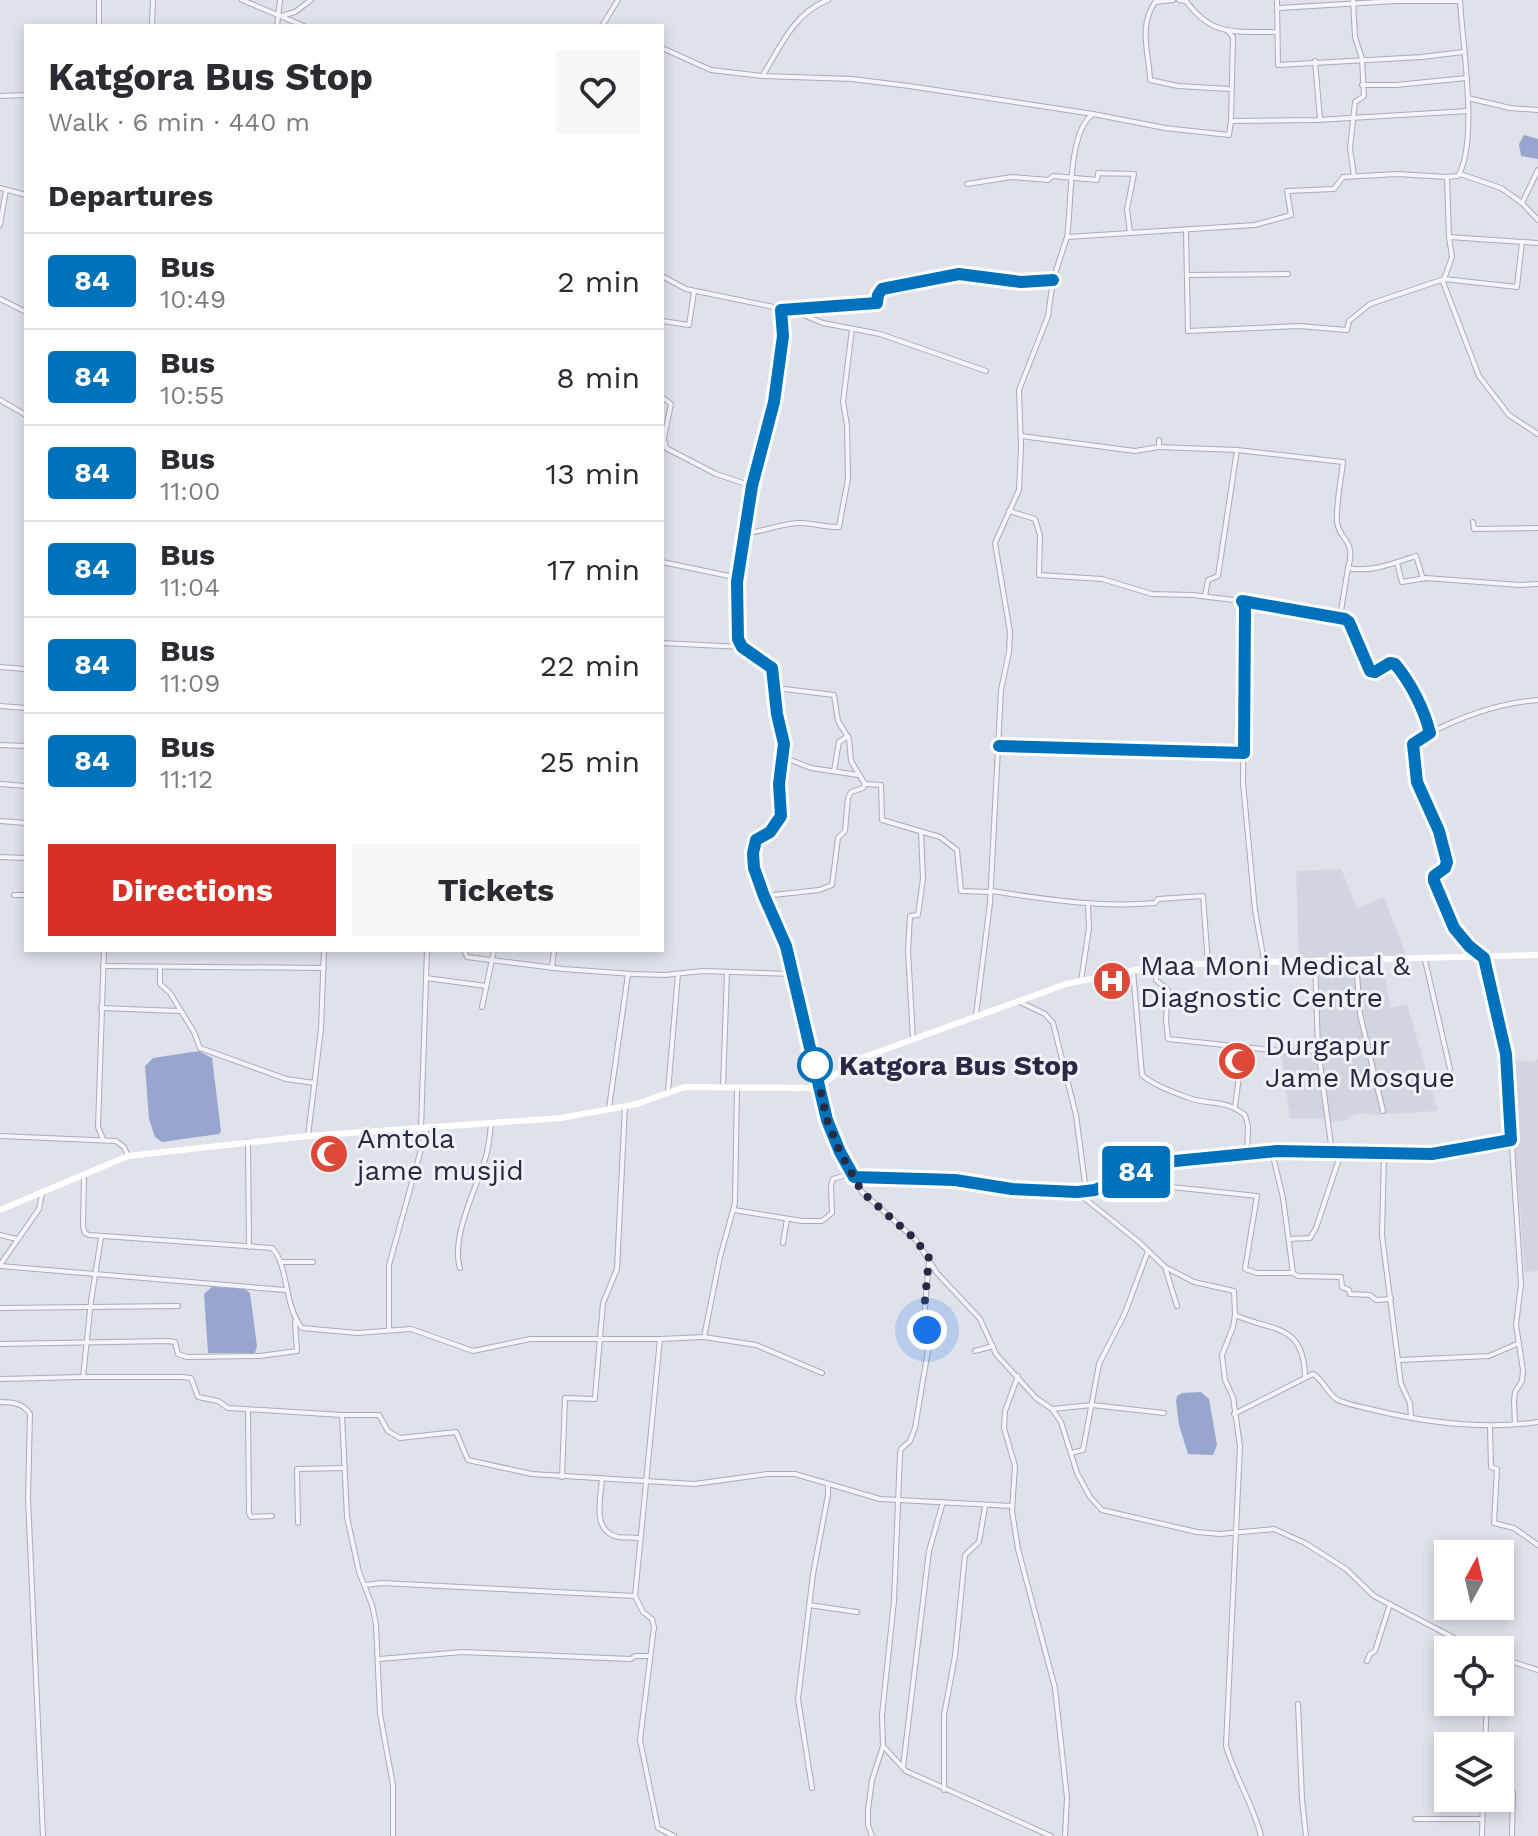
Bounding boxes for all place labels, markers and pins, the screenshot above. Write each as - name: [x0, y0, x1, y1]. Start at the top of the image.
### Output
- place label: Maa Moni Medical & Diagnostic Centre: [1140, 949, 1411, 1014]
- hospital icon: Maa Moni Medical & Diagnostic Centre: [1091, 960, 1133, 1002]
- place label: Durgapur Jame Mosque: [1265, 1029, 1455, 1094]
- mosque icon: Durgapur Jame Mosque: [1216, 1040, 1258, 1082]
- marker: Katgora Bus Stop: [798, 1048, 832, 1082]
- place label: Katgora Bus Stop: [839, 1049, 1078, 1082]
- place label: Amtola jame musjid: [354, 1122, 524, 1187]
- mosque icon: Amtola jame musjid: [308, 1133, 350, 1175]

